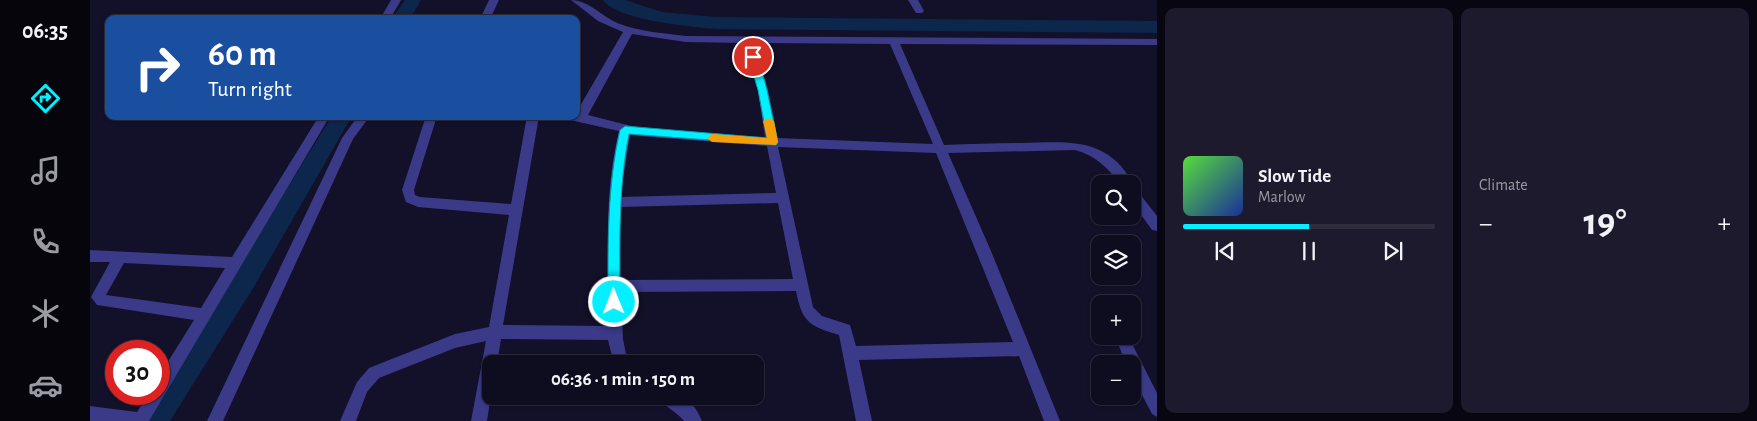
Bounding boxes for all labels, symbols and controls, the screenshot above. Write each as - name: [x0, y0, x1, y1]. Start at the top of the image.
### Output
- text: 06:35: [22, 20, 68, 42]
- icon: right: [125, 35, 190, 100]
- pin: [732, 36, 774, 78]
- text: 60 m: [208, 37, 277, 72]
- icon: arrive: [739, 43, 767, 71]
- text: Turn right: [208, 78, 292, 100]
- icon: directions: [28, 81, 63, 116]
- icon: music: [28, 153, 63, 188]
- text: Slow Tide: [1258, 167, 1331, 186]
- map controls: [1091, 175, 1141, 405]
- button: search: [1091, 175, 1141, 225]
- text: Climate: [1479, 177, 1528, 193]
- text: Marlow: [1258, 189, 1305, 205]
- text: 19°: [1583, 204, 1627, 242]
- text: −: [1479, 210, 1492, 238]
- text: +: [1718, 210, 1731, 238]
- icon: phone: [28, 224, 63, 259]
- button: layers: [1091, 235, 1141, 285]
- icon: previous: [1211, 237, 1239, 265]
- icon: pause: [1295, 237, 1323, 265]
- icon: next: [1379, 237, 1407, 265]
- position arrow: [587, 275, 639, 327]
- button: +: [1091, 295, 1141, 345]
- icon: climate: [28, 296, 63, 331]
- speed limit sign: 30: [105, 340, 170, 405]
- button: −: [1091, 355, 1141, 405]
- icon: car: [28, 368, 63, 403]
- text: 06:36 · 1 min · 150 m: [551, 370, 695, 389]

